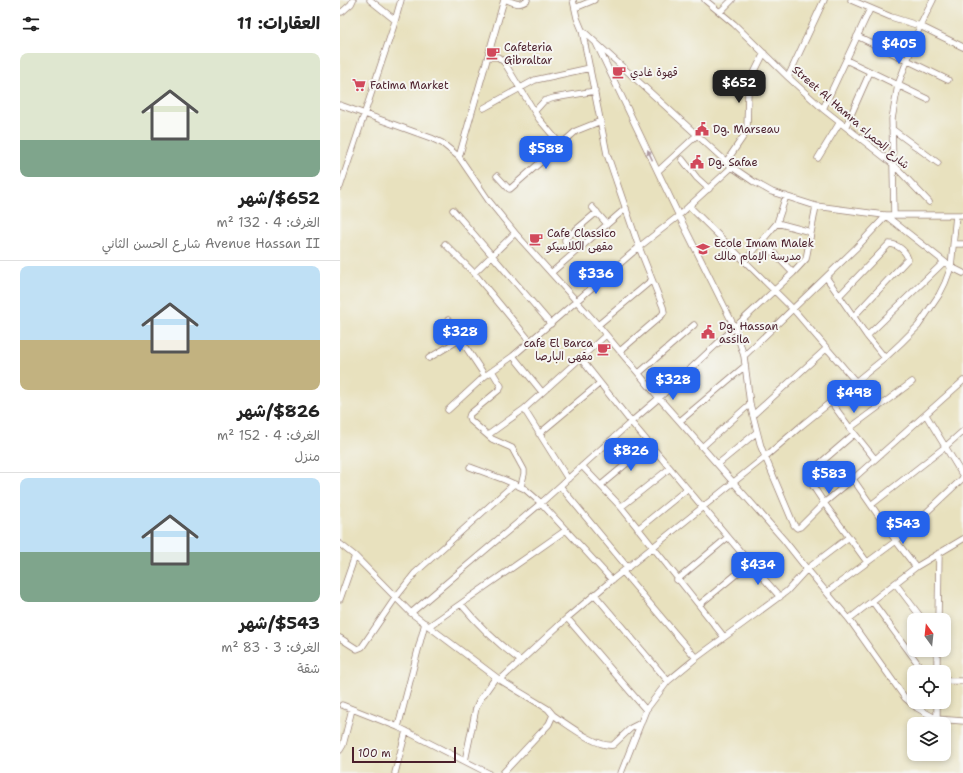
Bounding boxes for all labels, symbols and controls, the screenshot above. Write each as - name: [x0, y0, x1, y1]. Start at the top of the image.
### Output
- text: العقارات: 11: [237, 12, 320, 34]
- icon: filters: [20, 13, 42, 35]
- pin: $405: [875, 31, 923, 65]
- text: $405: [881, 35, 917, 52]
- place label: Cafeteria Gibraltar: [504, 40, 553, 68]
- cafe icon: Cafeteria Gibraltar: [485, 45, 501, 61]
- street label: Street Al Hamra شارع الحمراء: [788, 62, 912, 173]
- cafe icon: قهوة غادي: [611, 64, 627, 80]
- place label: قهوة غادي: [630, 65, 678, 81]
- pin: $652: [715, 70, 763, 104]
- text: $652: [722, 74, 756, 91]
- supermarket icon: Fatima Market: [351, 77, 367, 93]
- place label: Fatima Market: [370, 78, 449, 93]
- icon: home: [134, 79, 206, 151]
- public building icon: Dg. Marseau: [694, 121, 710, 137]
- place label: Dg. Marseau: [713, 122, 780, 137]
- pin: $588: [522, 136, 570, 170]
- text: $588: [528, 140, 564, 157]
- one-way arrow: [647, 150, 653, 161]
- public building icon: Dg. Safae: [689, 154, 705, 170]
- place label: Dg. Safae: [708, 155, 758, 170]
- text: $652/شهر: [239, 187, 320, 209]
- text: الغرف: 4 · 132 m²: [217, 214, 320, 231]
- place label: Cafe Classico مقهى الكلاسيكو: [546, 226, 616, 254]
- cafe icon: Cafe Classico مقهى الكلاسيكو: [528, 231, 544, 247]
- text: Avenue Hassan II شارع الحسن الثاني: [102, 235, 320, 252]
- place label: Ecole Imam Malek مدرسة الإمام مالك: [714, 236, 814, 265]
- school or university icon: Ecole Imam Malek مدرسة الإمام مالك: [695, 241, 711, 257]
- pin: $336: [572, 261, 620, 295]
- text: $336: [578, 265, 614, 282]
- icon: home: [134, 292, 206, 364]
- pin: $328: [436, 319, 484, 353]
- place label: Dg. Hassan assila: [719, 319, 778, 347]
- text: $328: [442, 323, 478, 340]
- public building icon: Dg. Hassan assila: [700, 324, 716, 340]
- place label: cafe El Barca مقهى البارصا: [524, 336, 593, 364]
- cafe icon: cafe El Barca مقهى البارصا: [596, 341, 612, 357]
- pin: $328: [649, 367, 697, 401]
- text: $328: [655, 371, 691, 388]
- pin: $498: [830, 380, 878, 414]
- text: $498: [836, 384, 872, 401]
- text: $826/شهر: [238, 400, 320, 422]
- text: الغرف: 4 · 152 m²: [217, 427, 320, 444]
- pin: $826: [607, 438, 655, 472]
- text: $826: [613, 442, 649, 459]
- text: منزل: [294, 448, 320, 465]
- pin: $583: [805, 461, 853, 495]
- text: $583: [811, 465, 847, 482]
- icon: home: [134, 504, 206, 576]
- pin: $543: [879, 511, 927, 545]
- text: $543: [886, 515, 920, 532]
- pin: $434: [734, 552, 782, 586]
- text: $434: [740, 556, 776, 573]
- text: $543/شهر: [239, 612, 320, 634]
- north arrow: [907, 613, 951, 657]
- map controls: [907, 613, 951, 761]
- text: الغرف: 3 · 83 m²: [221, 639, 320, 656]
- text: شقة: [297, 660, 320, 677]
- button: locate: [907, 665, 951, 709]
- button: layers: [907, 717, 951, 761]
- scale bar: [352, 745, 456, 764]
- text: 100 m: [358, 746, 391, 761]

